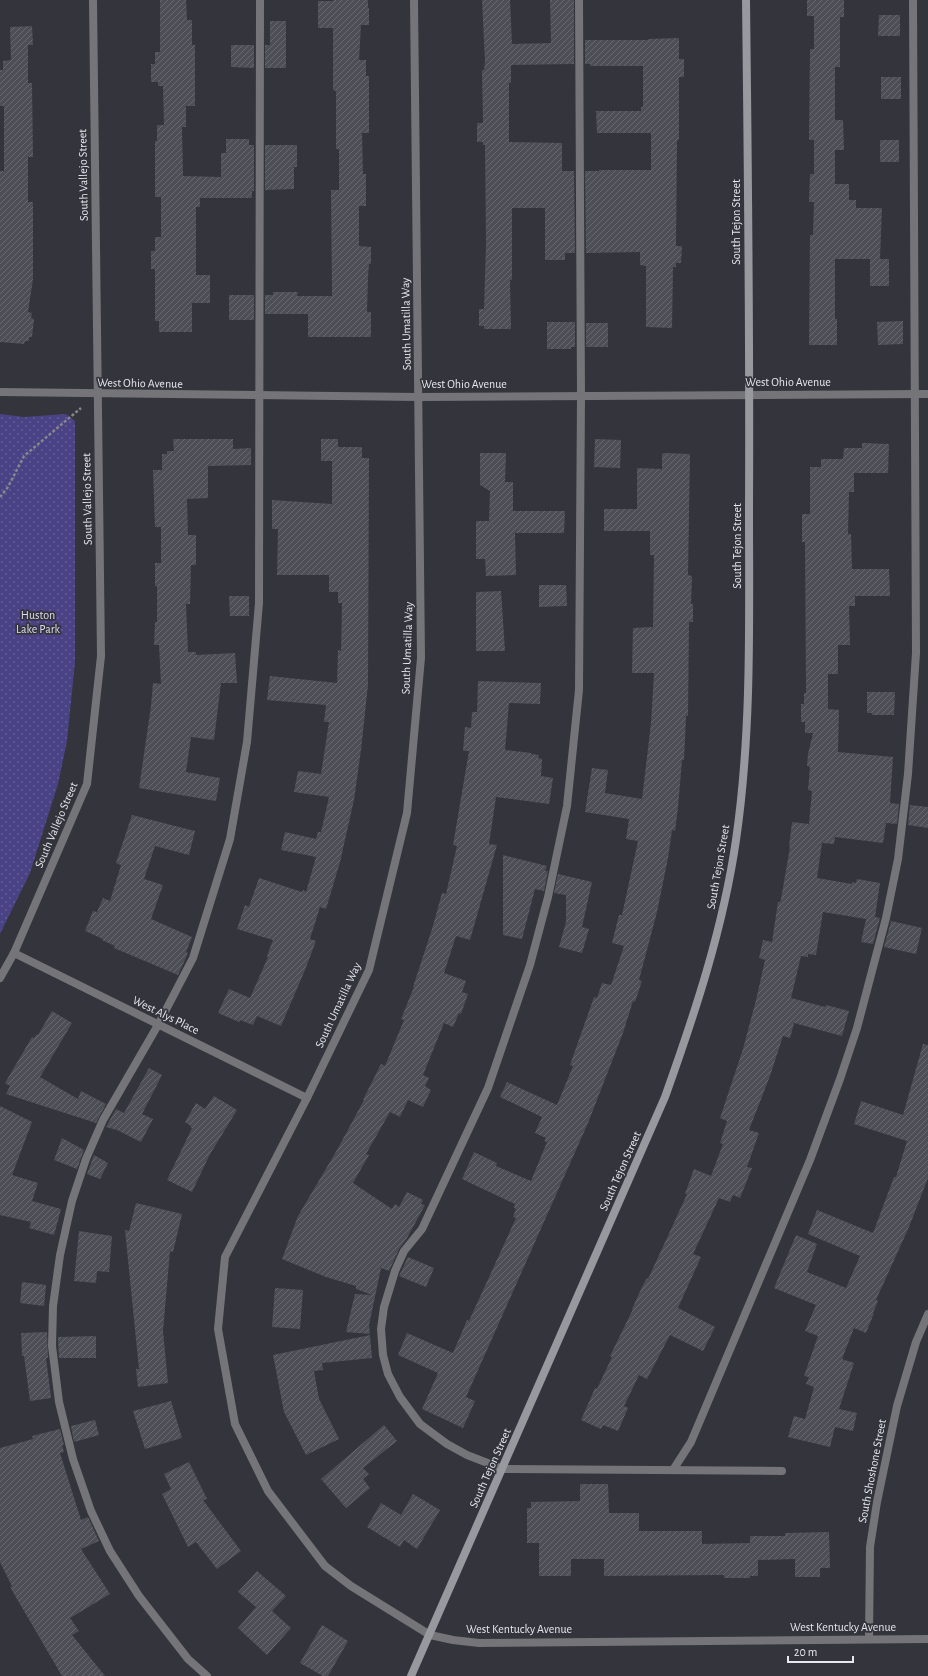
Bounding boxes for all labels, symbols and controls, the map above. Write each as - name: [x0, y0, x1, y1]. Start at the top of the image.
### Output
- street label: South Vallejo Street: [76, 129, 91, 221]
- street label: South Tejon Street: [730, 179, 743, 265]
- street label: South Umatilla Way: [399, 278, 414, 370]
- street label: West Ohio Avenue: [97, 376, 183, 390]
- street label: West Ohio Avenue: [745, 376, 831, 388]
- street label: West Ohio Avenue: [421, 378, 507, 390]
- street label: South Vallejo Street: [80, 453, 95, 545]
- street label: South Tejon Street: [731, 503, 744, 589]
- street label: South Umatilla Way: [399, 601, 416, 695]
- park label: Huston Lake Park: [16, 609, 61, 635]
- street label: South Vallejo Street: [33, 780, 80, 870]
- street label: South Tejon Street: [705, 824, 732, 910]
- street label: South Umatilla Way: [313, 960, 364, 1050]
- street label: West Alys Place: [130, 994, 201, 1037]
- street label: South Tejon Street: [597, 1129, 644, 1213]
- street label: South Shoshone Street: [856, 1418, 888, 1524]
- street label: South Tejon Street: [467, 1426, 514, 1510]
- street label: West Kentucky Avenue: [790, 1621, 896, 1634]
- street label: West Kentucky Avenue: [466, 1623, 572, 1636]
- scale bar: [788, 1638, 853, 1664]
- text: 20 m: [794, 1646, 817, 1658]

